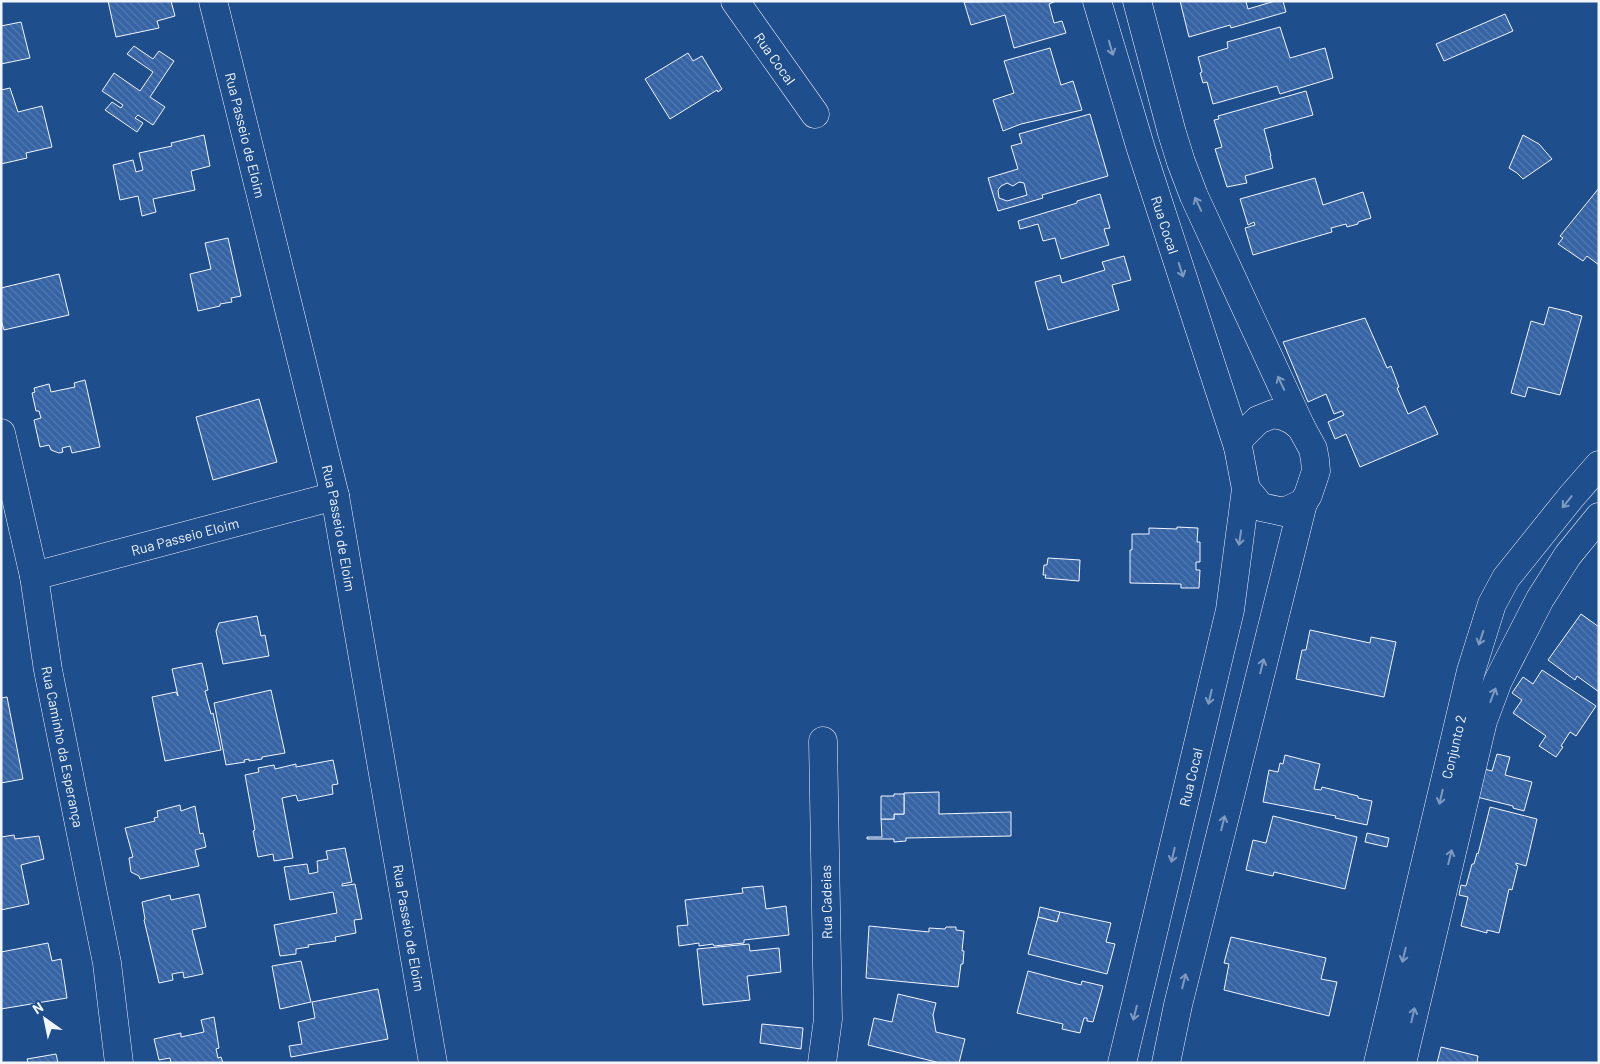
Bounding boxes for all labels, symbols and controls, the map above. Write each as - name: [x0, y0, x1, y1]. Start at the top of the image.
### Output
- street label: Rua Cocal: [751, 29, 800, 87]
- one-way arrow: [1107, 40, 1117, 56]
- street label: Rua Passeio de Eloim: [222, 70, 270, 199]
- street label: Rua Cocal: [1148, 194, 1183, 256]
- one-way arrow: [1193, 197, 1202, 212]
- one-way arrow: [1176, 262, 1186, 278]
- one-way arrow: [1276, 376, 1285, 391]
- street label: Rua Passeio de Eloim: [319, 463, 360, 593]
- one-way arrow: [1561, 495, 1572, 508]
- street label: Rua Passeio Eloim: [129, 513, 240, 558]
- one-way arrow: [1235, 529, 1245, 545]
- one-way arrow: [1476, 630, 1486, 646]
- one-way arrow: [1258, 658, 1268, 674]
- street label: Rua Caminho da Esperança: [39, 664, 88, 829]
- one-way arrow: [1488, 688, 1498, 703]
- one-way arrow: [1205, 689, 1214, 705]
- street label: Conjunto 2: [1437, 713, 1469, 780]
- street label: Rua Cocal: [1175, 746, 1205, 808]
- one-way arrow: [1436, 788, 1445, 804]
- one-way arrow: [1219, 816, 1228, 832]
- one-way arrow: [1168, 847, 1177, 863]
- one-way arrow: [1446, 849, 1455, 865]
- street label: Rua Passeio de Eloim: [390, 863, 429, 993]
- street label: Rua Cadeias: [817, 865, 835, 939]
- one-way arrow: [1399, 947, 1408, 963]
- one-way arrow: [1180, 974, 1189, 990]
- north arrow: [20, 994, 70, 1044]
- text: N: [29, 998, 46, 1017]
- one-way arrow: [1129, 1005, 1139, 1021]
- one-way arrow: [1409, 1008, 1418, 1024]

